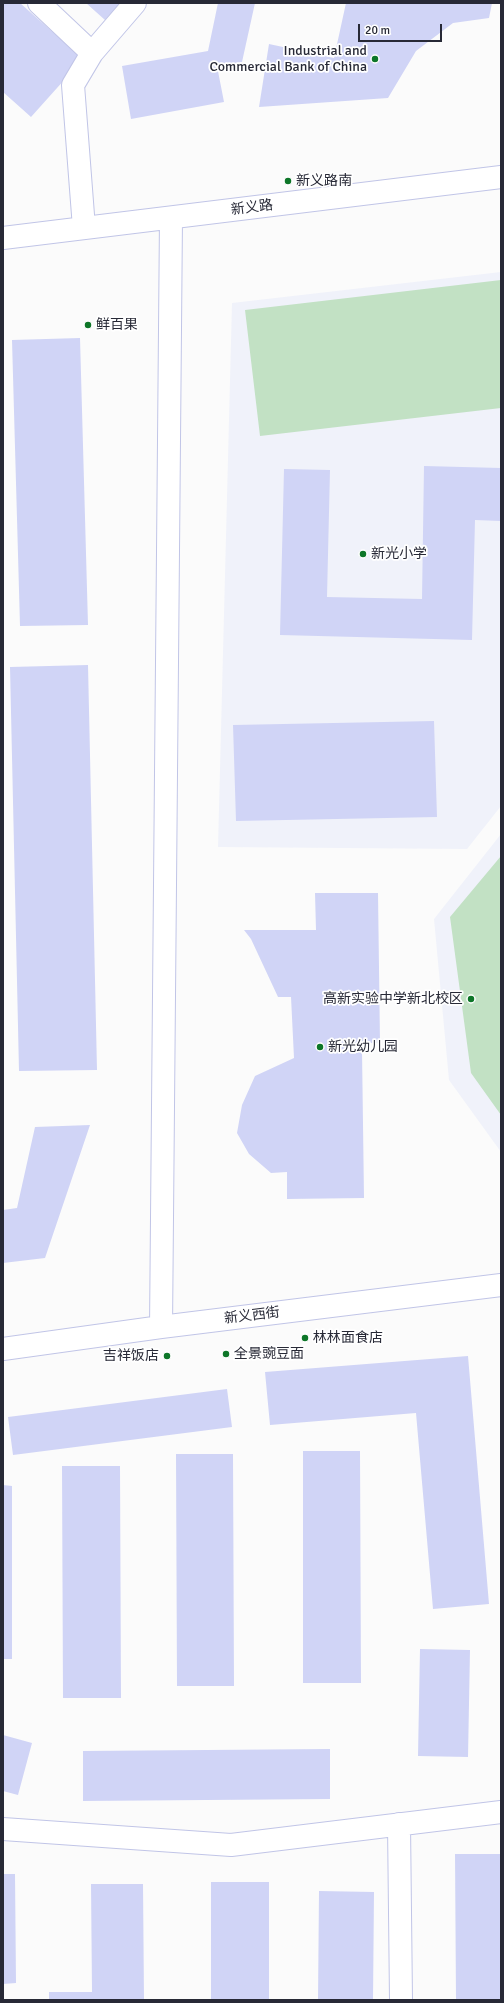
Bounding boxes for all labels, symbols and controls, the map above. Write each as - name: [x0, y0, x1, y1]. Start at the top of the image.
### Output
- scale bar: [360, 16, 444, 42]
- text: 20 m: [365, 23, 390, 38]
- place label: Industrial and Commercial Bank of China: [209, 43, 367, 76]
- marker: Industrial and Commercial Bank of China: [370, 54, 380, 64]
- place label: 新义路南: [296, 173, 352, 189]
- marker: 新义路南: [283, 176, 293, 186]
- street label: 新义路: [230, 197, 274, 219]
- place label: 鲜百果: [96, 317, 138, 333]
- marker: 鲜百果: [83, 320, 93, 330]
- place label: 新光小学: [371, 546, 427, 562]
- marker: 新光小学: [358, 549, 368, 559]
- place label: 高新实验中学新北校区: [323, 991, 463, 1007]
- marker: 高新实验中学新北校区: [466, 994, 476, 1004]
- place label: 新光幼儿园: [328, 1039, 398, 1055]
- marker: 新光幼儿园: [315, 1042, 325, 1052]
- street label: 新义西街: [223, 1304, 281, 1328]
- place label: 林林面食店: [313, 1330, 383, 1346]
- marker: 林林面食店: [300, 1333, 310, 1343]
- place label: 全景豌豆面: [234, 1346, 304, 1362]
- place label: 吉祥饭店: [103, 1348, 159, 1364]
- marker: 全景豌豆面: [221, 1349, 231, 1359]
- marker: 吉祥饭店: [162, 1351, 172, 1361]

